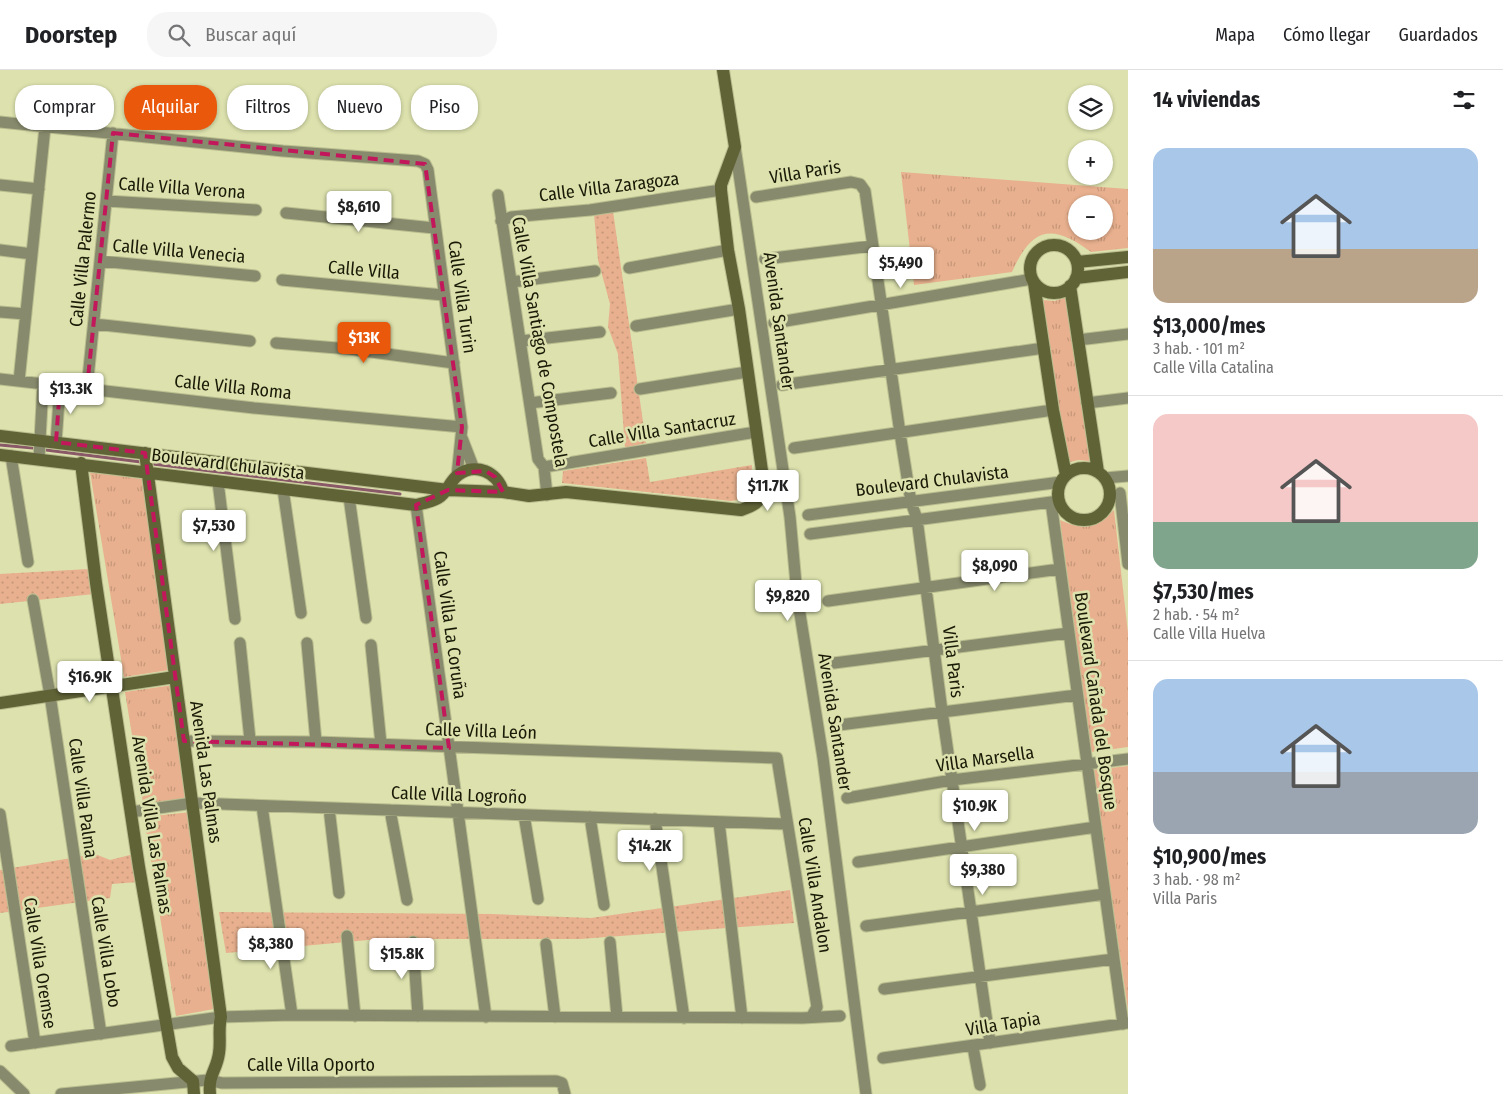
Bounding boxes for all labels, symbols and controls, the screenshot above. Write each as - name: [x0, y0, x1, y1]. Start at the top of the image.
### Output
- search box: [147, 12, 497, 57]
- text: Doorstep: [25, 21, 117, 49]
- icon: search: [165, 21, 193, 49]
- text: Buscar aquí: [205, 23, 296, 46]
- text: Mapa: [1215, 24, 1255, 46]
- text: Cómo llegar: [1283, 24, 1370, 46]
- text: Guardados: [1398, 24, 1478, 46]
- chip: Comprar: [15, 85, 114, 130]
- chip: Alquilar: [124, 85, 217, 130]
- chip: Filtros: [227, 85, 308, 130]
- chip: Nuevo: [318, 85, 401, 130]
- chip: Piso: [411, 85, 478, 130]
- map controls: [1068, 85, 1113, 240]
- button: layers: [1068, 85, 1113, 130]
- icon: filters: [1450, 86, 1478, 114]
- text: 14 viviendas: [1153, 87, 1260, 113]
- button: +: [1068, 140, 1113, 185]
- street label: Villa Paris: [768, 155, 843, 188]
- street label: Calle Villa Zaragoza: [538, 167, 680, 207]
- street label: Calle Villa Verona: [118, 173, 247, 203]
- icon: home: [1271, 181, 1361, 271]
- street label: Calle Villa Palermo: [65, 190, 101, 328]
- pin: $8,610: [318, 190, 400, 233]
- button: −: [1068, 195, 1113, 240]
- text: $8,610: [338, 197, 380, 216]
- street label: Calle Villa Santiago de Compostela: [507, 215, 573, 469]
- street label: Calle Villa Venecia: [112, 234, 247, 268]
- street label: Calle Villa Turin: [443, 239, 481, 355]
- pin: $5,490: [860, 246, 942, 289]
- street label: Avenida Santander: [758, 251, 800, 392]
- text: $5,490: [879, 253, 923, 272]
- street label: Calle Villa: [327, 256, 401, 284]
- text: $13,000/mes: [1153, 313, 1265, 339]
- pin: $13K: [334, 322, 394, 364]
- text: $13K: [348, 328, 380, 347]
- text: 3 hab. · 101 m²: [1153, 339, 1245, 358]
- text: Calle Villa Catalina: [1153, 358, 1274, 377]
- street label: Calle Villa Roma: [173, 370, 293, 404]
- pin: $13.3K: [30, 372, 112, 415]
- text: $13.3K: [50, 379, 92, 398]
- street label: Calle Villa Santacruz: [587, 408, 737, 452]
- street label: Boulevard Chulavista: [150, 444, 306, 484]
- icon: home: [1271, 446, 1361, 536]
- street label: Boulevard Chulavista: [854, 461, 1010, 501]
- pin: $11.7K: [727, 470, 809, 512]
- text: $11.7K: [748, 476, 788, 495]
- pin: $7,530: [173, 510, 255, 552]
- text: $7,530: [193, 516, 235, 535]
- street label: Calle Villa La Coruña: [429, 549, 471, 701]
- pin: $8,090: [954, 550, 1036, 592]
- text: $8,090: [972, 556, 1018, 575]
- text: $7,530/mes: [1153, 579, 1254, 605]
- pin: $9,820: [747, 580, 829, 622]
- text: $9,820: [766, 586, 810, 605]
- street label: Boulevard Cañada del Bosque: [1070, 591, 1122, 811]
- text: 2 hab. · 54 m²: [1153, 605, 1240, 624]
- text: Calle Villa Huelva: [1153, 624, 1266, 643]
- street label: Villa Paris: [938, 625, 968, 699]
- street label: Avenida Santander: [813, 652, 857, 793]
- pin: $16.9K: [49, 660, 131, 703]
- text: $16.9K: [68, 667, 112, 686]
- street label: Avenida Las Palmas: [185, 699, 227, 845]
- icon: home: [1271, 711, 1361, 801]
- street label: Calle Villa León: [425, 718, 537, 744]
- street label: Avenida Villa Las Palmas: [127, 735, 177, 916]
- street label: Calle Villa Palma: [64, 737, 102, 860]
- street label: Villa Marsella: [935, 741, 1036, 777]
- street label: Calle Villa Logroño: [391, 782, 527, 808]
- pin: $10.9K: [934, 790, 1016, 832]
- text: $10.9K: [953, 796, 997, 815]
- street label: Calle Villa Andalon: [793, 816, 837, 954]
- pin: $14.2K: [609, 830, 691, 872]
- text: $14.2K: [629, 836, 671, 855]
- text: $10,900/mes: [1153, 844, 1266, 870]
- pin: $9,380: [942, 854, 1024, 896]
- text: $9,380: [961, 860, 1005, 879]
- text: 3 hab. · 98 m²: [1153, 870, 1240, 889]
- text: Villa Paris: [1153, 889, 1217, 908]
- street label: Calle Villa Lobo: [86, 895, 126, 1009]
- street label: Calle Villa Oremse: [19, 896, 61, 1030]
- pin: $8,380: [230, 928, 312, 970]
- text: $8,380: [248, 934, 294, 953]
- pin: $15.8K: [361, 938, 443, 980]
- text: $15.8K: [380, 944, 424, 963]
- street label: Villa Tapia: [964, 1007, 1042, 1041]
- street label: Calle Villa Oporto: [247, 1054, 375, 1076]

